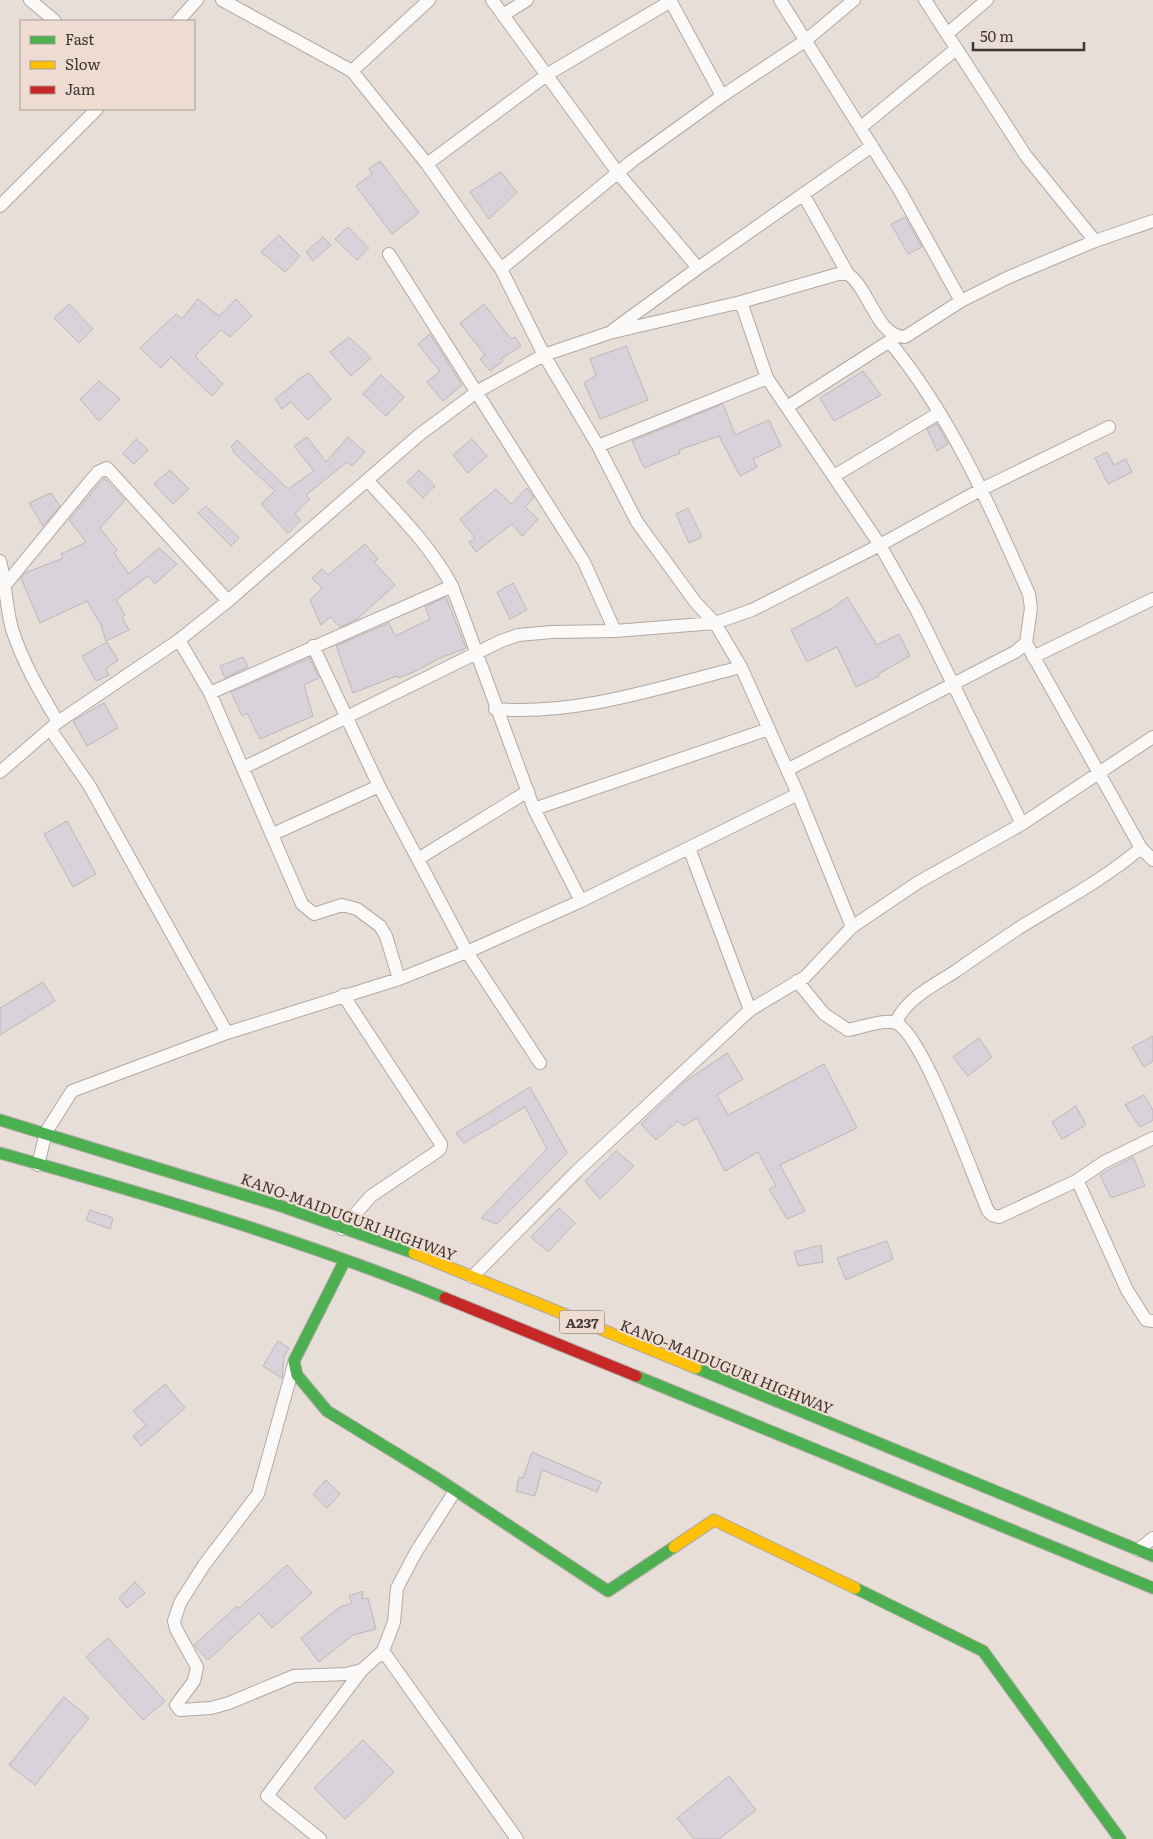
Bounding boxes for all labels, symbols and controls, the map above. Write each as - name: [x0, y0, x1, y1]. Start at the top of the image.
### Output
- legend: [20, 20, 195, 110]
- scale bar: [973, 20, 1084, 52]
- text: 50 m: [980, 24, 1014, 47]
- text: Fast: [65, 27, 94, 50]
- text: Slow: [65, 52, 100, 75]
- text: Jam: [65, 77, 96, 100]
- street label: KANO-MAIDUGURI HIGHWAY: [238, 1166, 460, 1266]
- road number: A237: [560, 1310, 604, 1334]
- street label: KANO-MAIDUGURI HIGHWAY: [617, 1313, 837, 1419]

